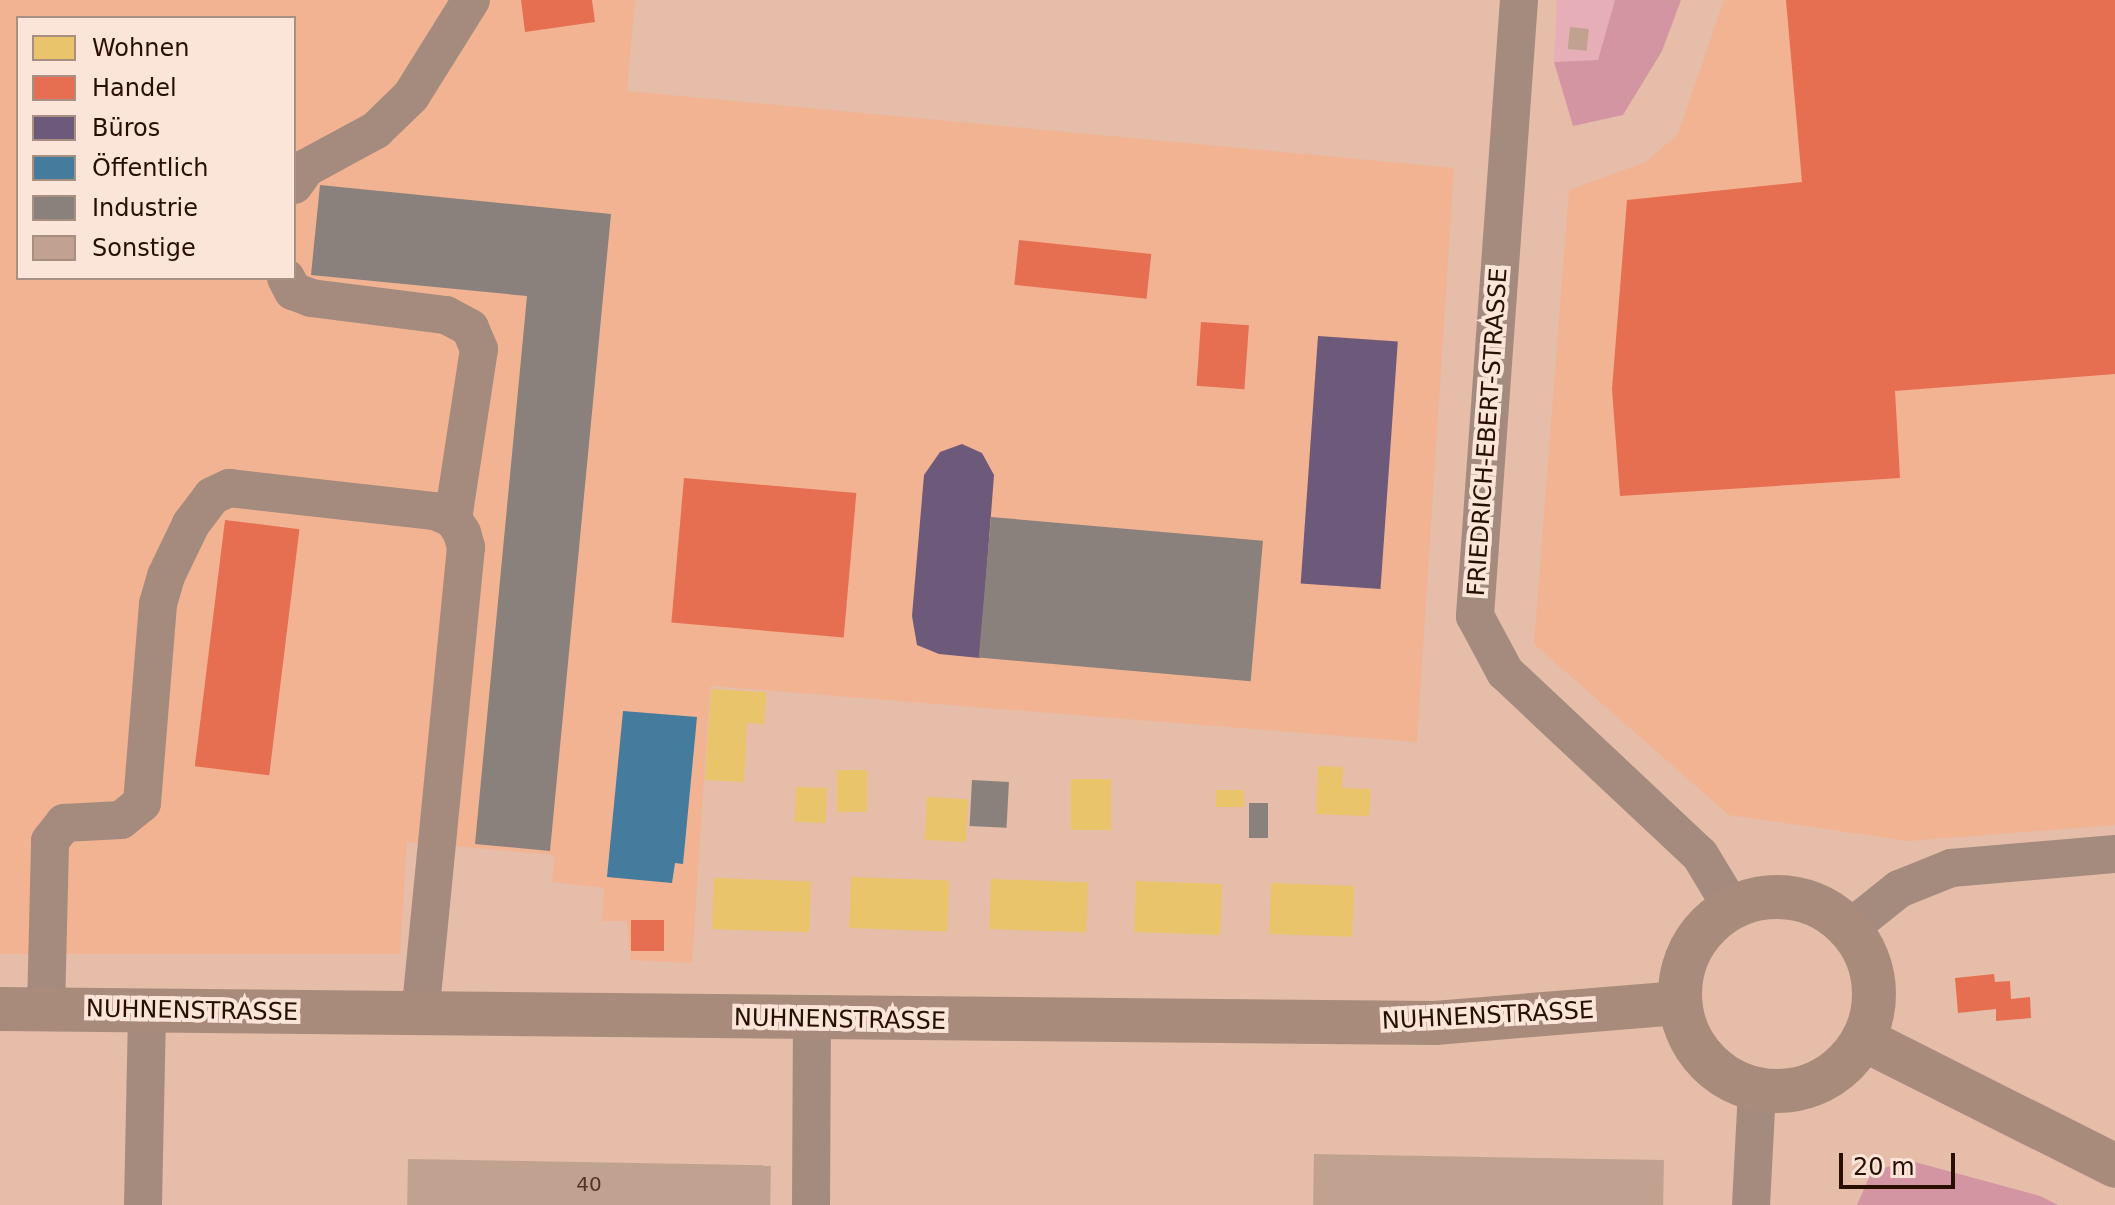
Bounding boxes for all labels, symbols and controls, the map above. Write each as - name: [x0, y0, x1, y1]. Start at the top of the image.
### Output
- legend: [16, 16, 296, 280]
- text: Wohnen: [92, 34, 189, 62]
- text: Handel: [92, 74, 177, 102]
- text: Büros: [92, 114, 160, 142]
- text: Öffentlich: [92, 154, 209, 182]
- text: Industrie: [92, 194, 198, 222]
- text: Sonstige: [92, 234, 196, 262]
- street label: FRIEDRICH-EBERT-STRASSE: [1462, 267, 1514, 597]
- street label: NUHNENSTRASSE: [86, 995, 298, 1027]
- street label: NUHNENSTRASSE: [1381, 996, 1595, 1036]
- street label: NUHNENSTRASSE: [734, 1004, 946, 1036]
- scale bar: [1843, 1137, 1959, 1187]
- text: 20 m: [1853, 1153, 1915, 1181]
- house number: 40: [576, 1172, 602, 1196]

